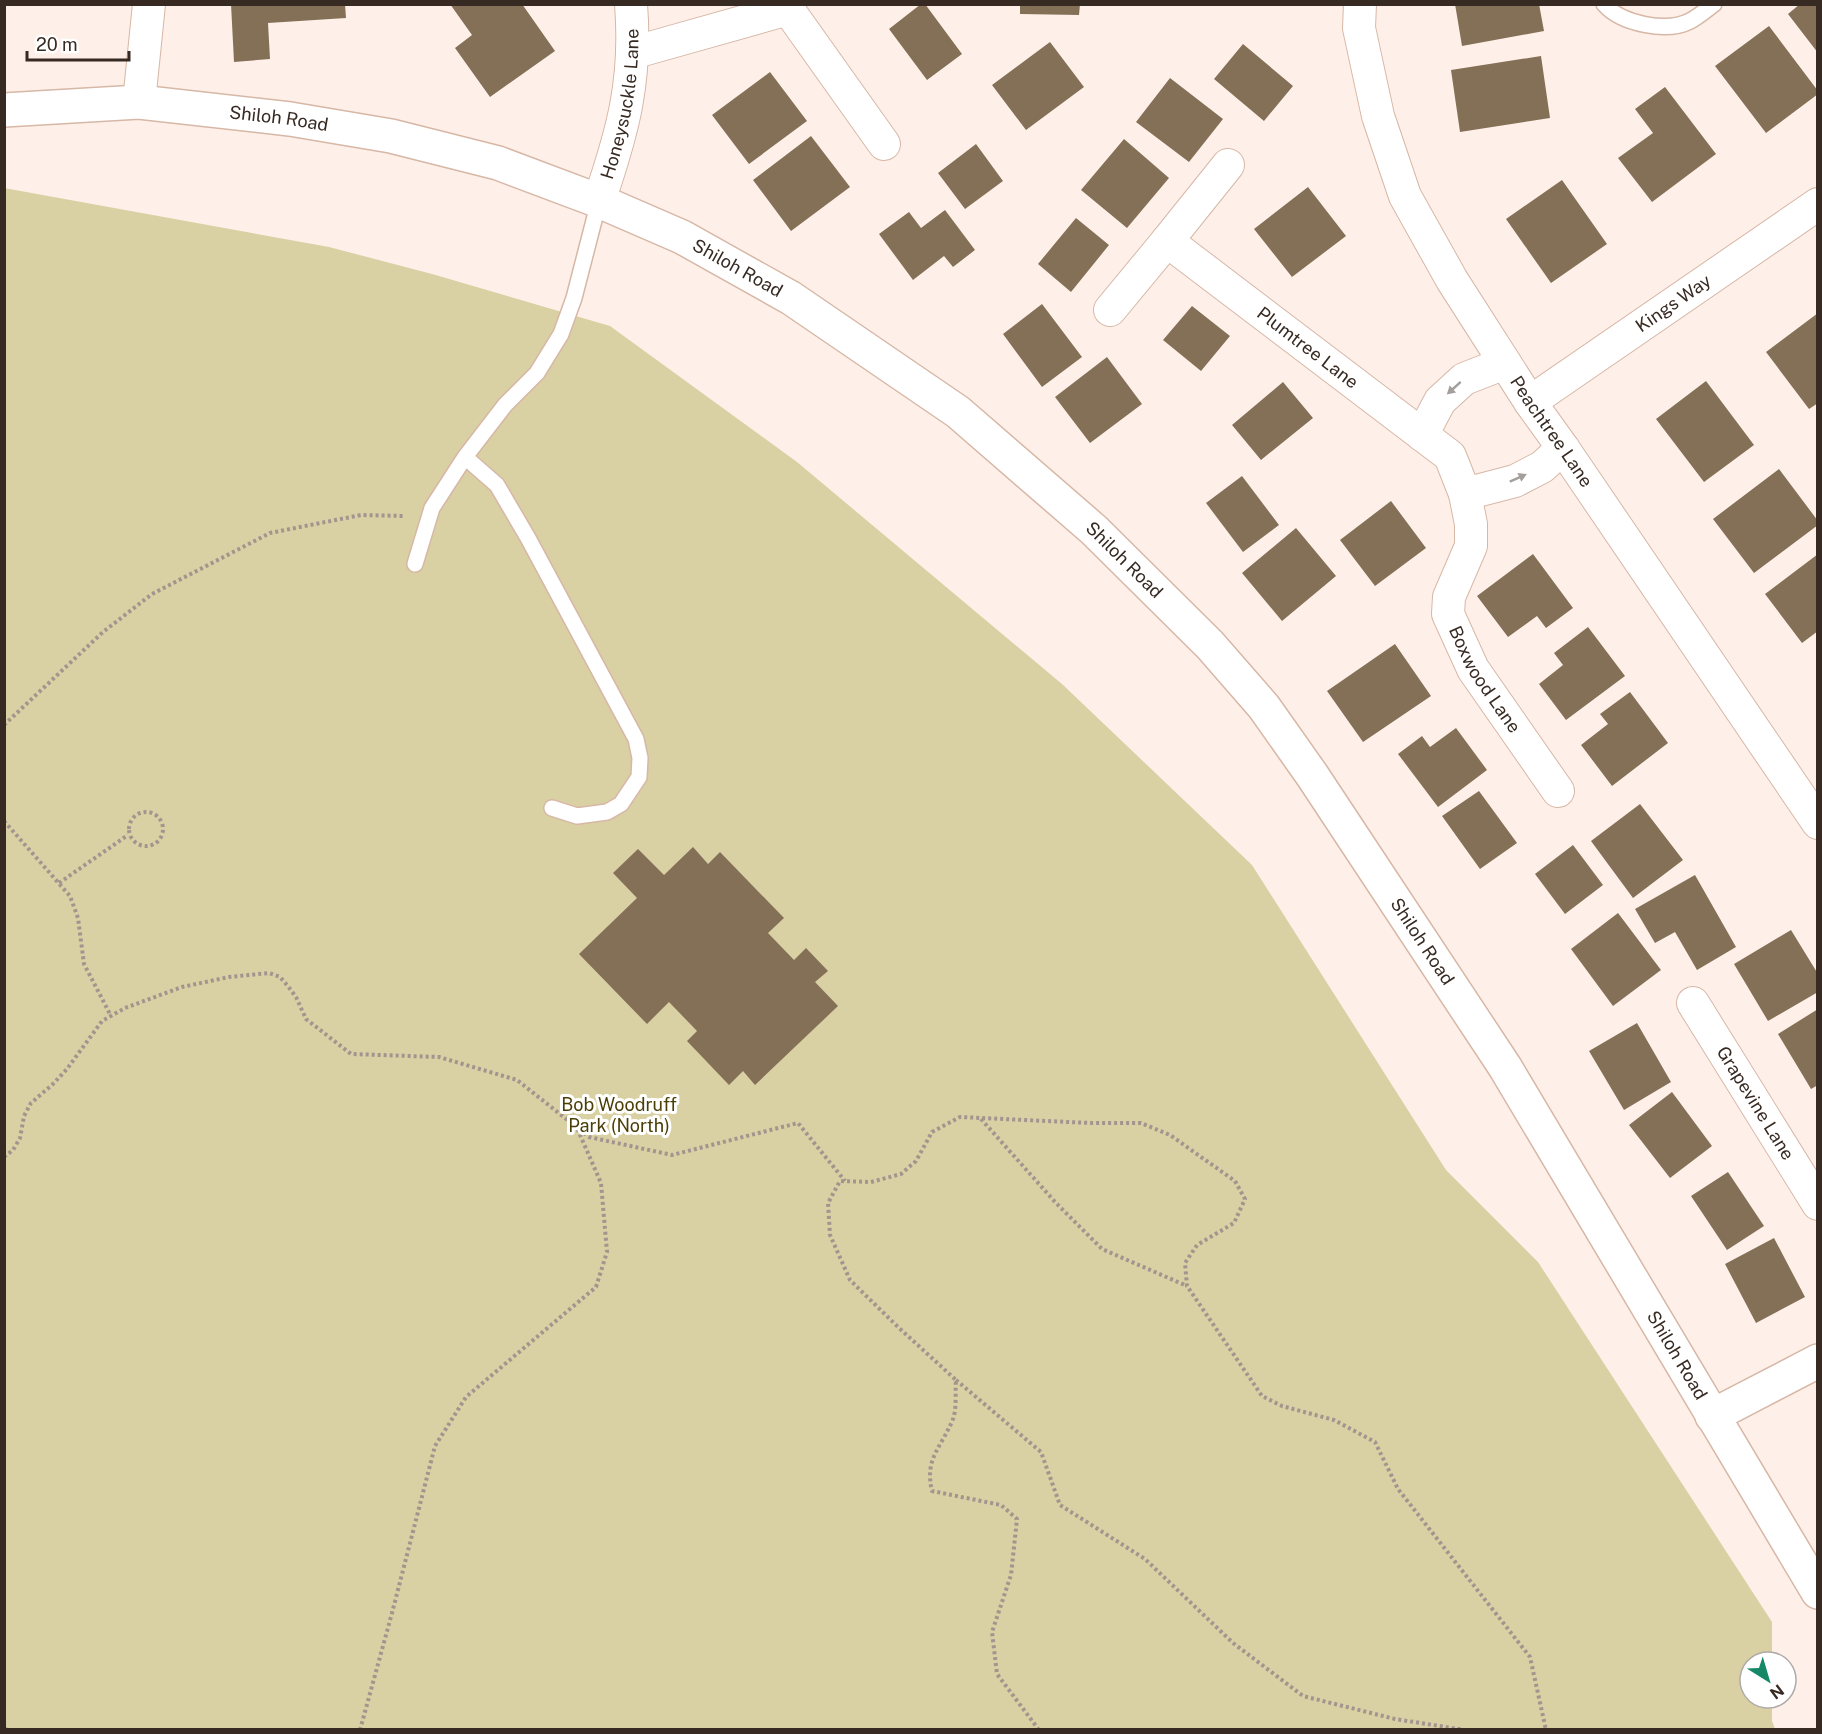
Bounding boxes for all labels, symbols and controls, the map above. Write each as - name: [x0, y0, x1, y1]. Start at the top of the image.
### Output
- scale bar: [27, 24, 129, 62]
- street label: Honeysuckle Lane: [596, 29, 642, 182]
- text: 20 m: [36, 34, 78, 55]
- street label: Shiloh Road: [228, 101, 330, 135]
- street label: Shiloh Road: [689, 234, 786, 301]
- street label: Kings Way: [1631, 270, 1715, 336]
- street label: Plumtree Lane: [1253, 302, 1363, 393]
- street label: Peachtree Lane: [1506, 372, 1597, 491]
- one-way arrow: [1447, 381, 1462, 395]
- one-way arrow: [1510, 474, 1527, 483]
- street label: Shiloh Road: [1082, 517, 1167, 602]
- street label: Boxwood Lane: [1445, 622, 1525, 737]
- street label: Shiloh Road: [1386, 894, 1459, 989]
- street label: Grapevine Lane: [1713, 1042, 1799, 1164]
- park label: Bob Woodruff Park (North): [561, 1094, 677, 1136]
- street label: Shiloh Road: [1643, 1307, 1712, 1403]
- north arrow: [1738, 1650, 1798, 1710]
- text: N: [1766, 1680, 1787, 1703]

